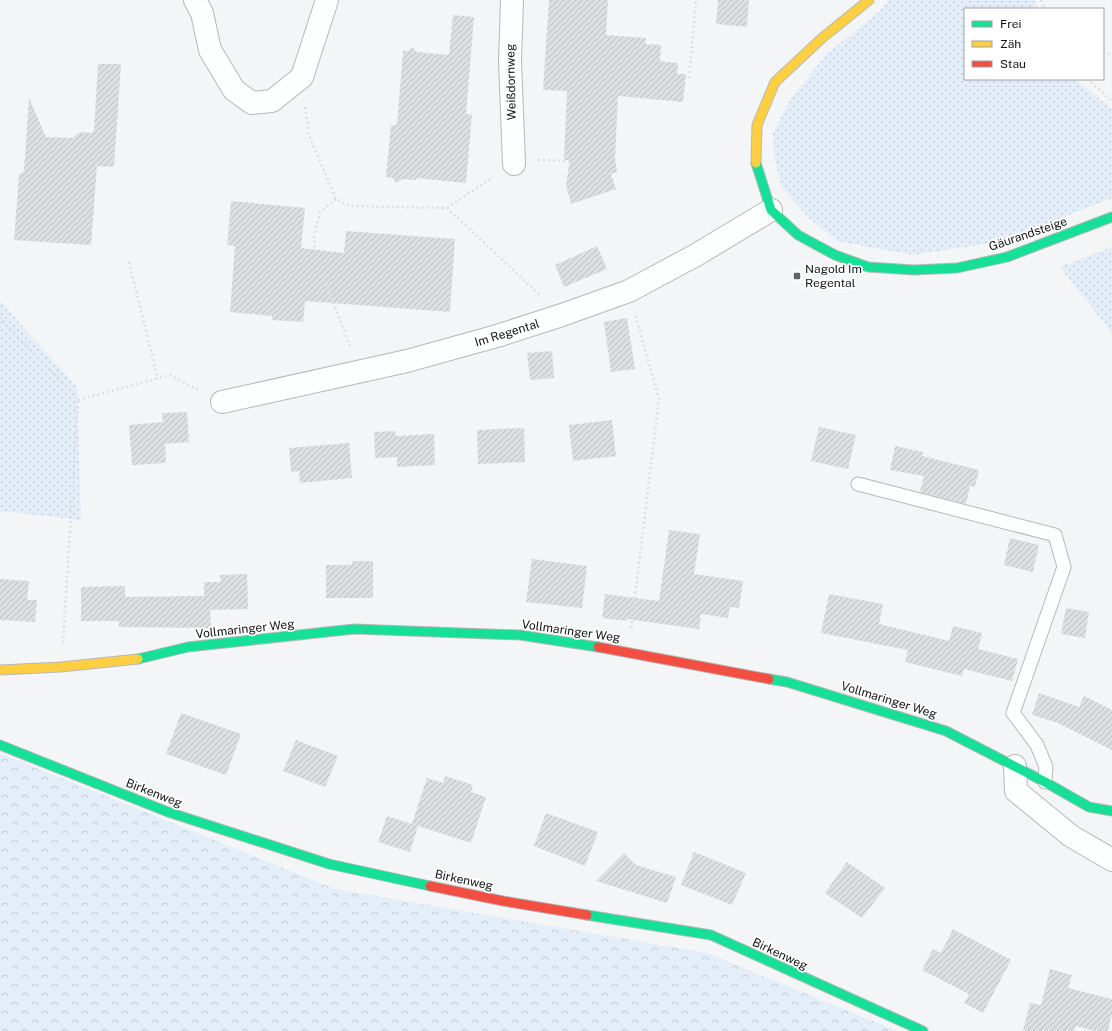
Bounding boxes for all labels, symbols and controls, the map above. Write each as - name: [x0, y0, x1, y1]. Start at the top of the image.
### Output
- legend: [964, 8, 1104, 80]
- text: Frei: [1000, 17, 1022, 31]
- text: Zäh: [1000, 37, 1021, 51]
- street label: Weißdornweg: [503, 44, 519, 120]
- text: Stau: [1000, 57, 1026, 71]
- street label: Gäurandsteige: [987, 214, 1069, 254]
- place label: Nagold Im Regental: [805, 262, 862, 290]
- marker: Nagold Im Regental: [792, 271, 802, 281]
- street label: Im Regental: [473, 316, 541, 349]
- street label: Vollmaringer Weg: [195, 617, 295, 641]
- street label: Vollmaringer Weg: [521, 617, 621, 645]
- street label: Vollmaringer Weg: [839, 679, 939, 721]
- street label: Birkenweg: [124, 776, 184, 810]
- street label: Birkenweg: [434, 867, 494, 893]
- street label: Birkenweg: [750, 935, 810, 973]

